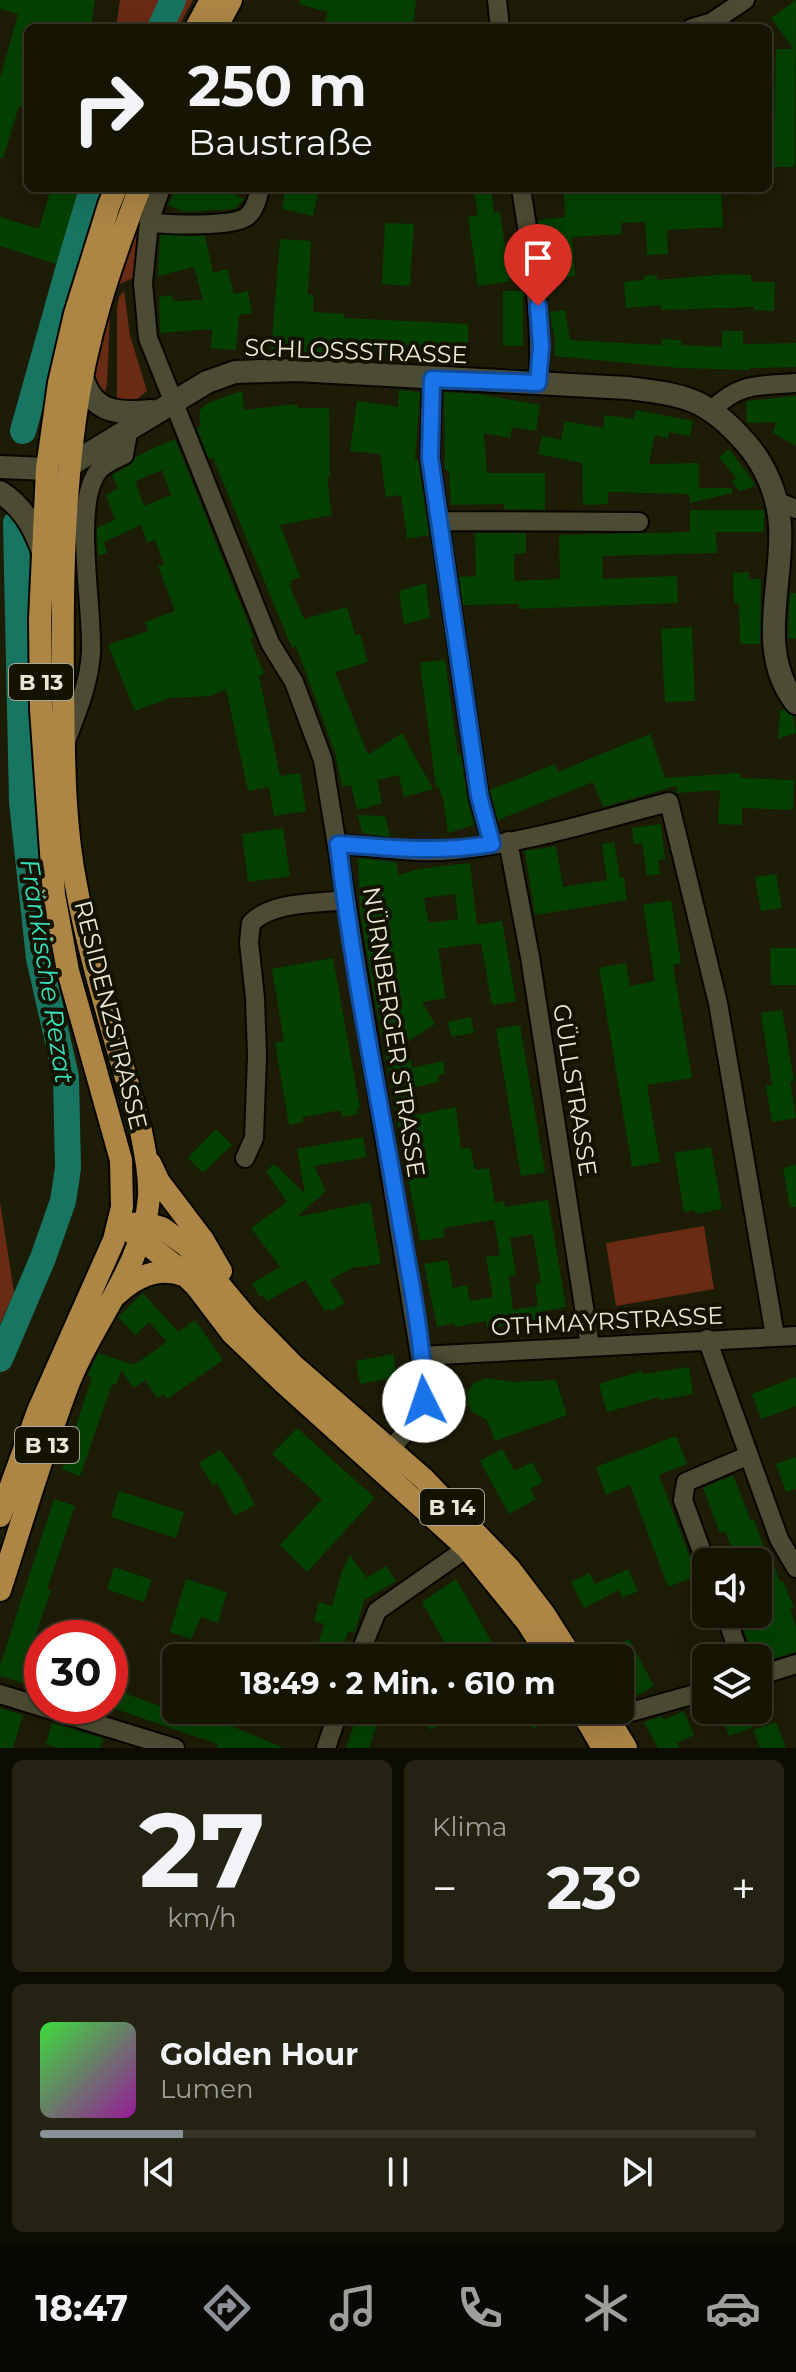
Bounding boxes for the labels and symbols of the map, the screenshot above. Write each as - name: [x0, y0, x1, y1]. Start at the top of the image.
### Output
- pin: [504, 224, 572, 306]
- street label: SCHLOSSSTRASSE: [244, 333, 468, 369]
- road number: B 13: [9, 664, 73, 700]
- water label: Fränkische Rezat: [13, 856, 81, 1086]
- street label: NÜRNBERGER STRASSE: [357, 885, 431, 1179]
- street label: RESIDENZSTRASSE: [69, 898, 153, 1132]
- street label: GÜLLSTRASSE: [547, 1002, 603, 1178]
- street label: OTHMAYRSTRASSE: [490, 1300, 724, 1342]
- position arrow: [382, 1359, 466, 1443]
- road number: B 13: [15, 1427, 79, 1463]
- road number: B 14: [420, 1489, 484, 1525]
- speed limit sign: 30: [24, 1620, 128, 1724]

